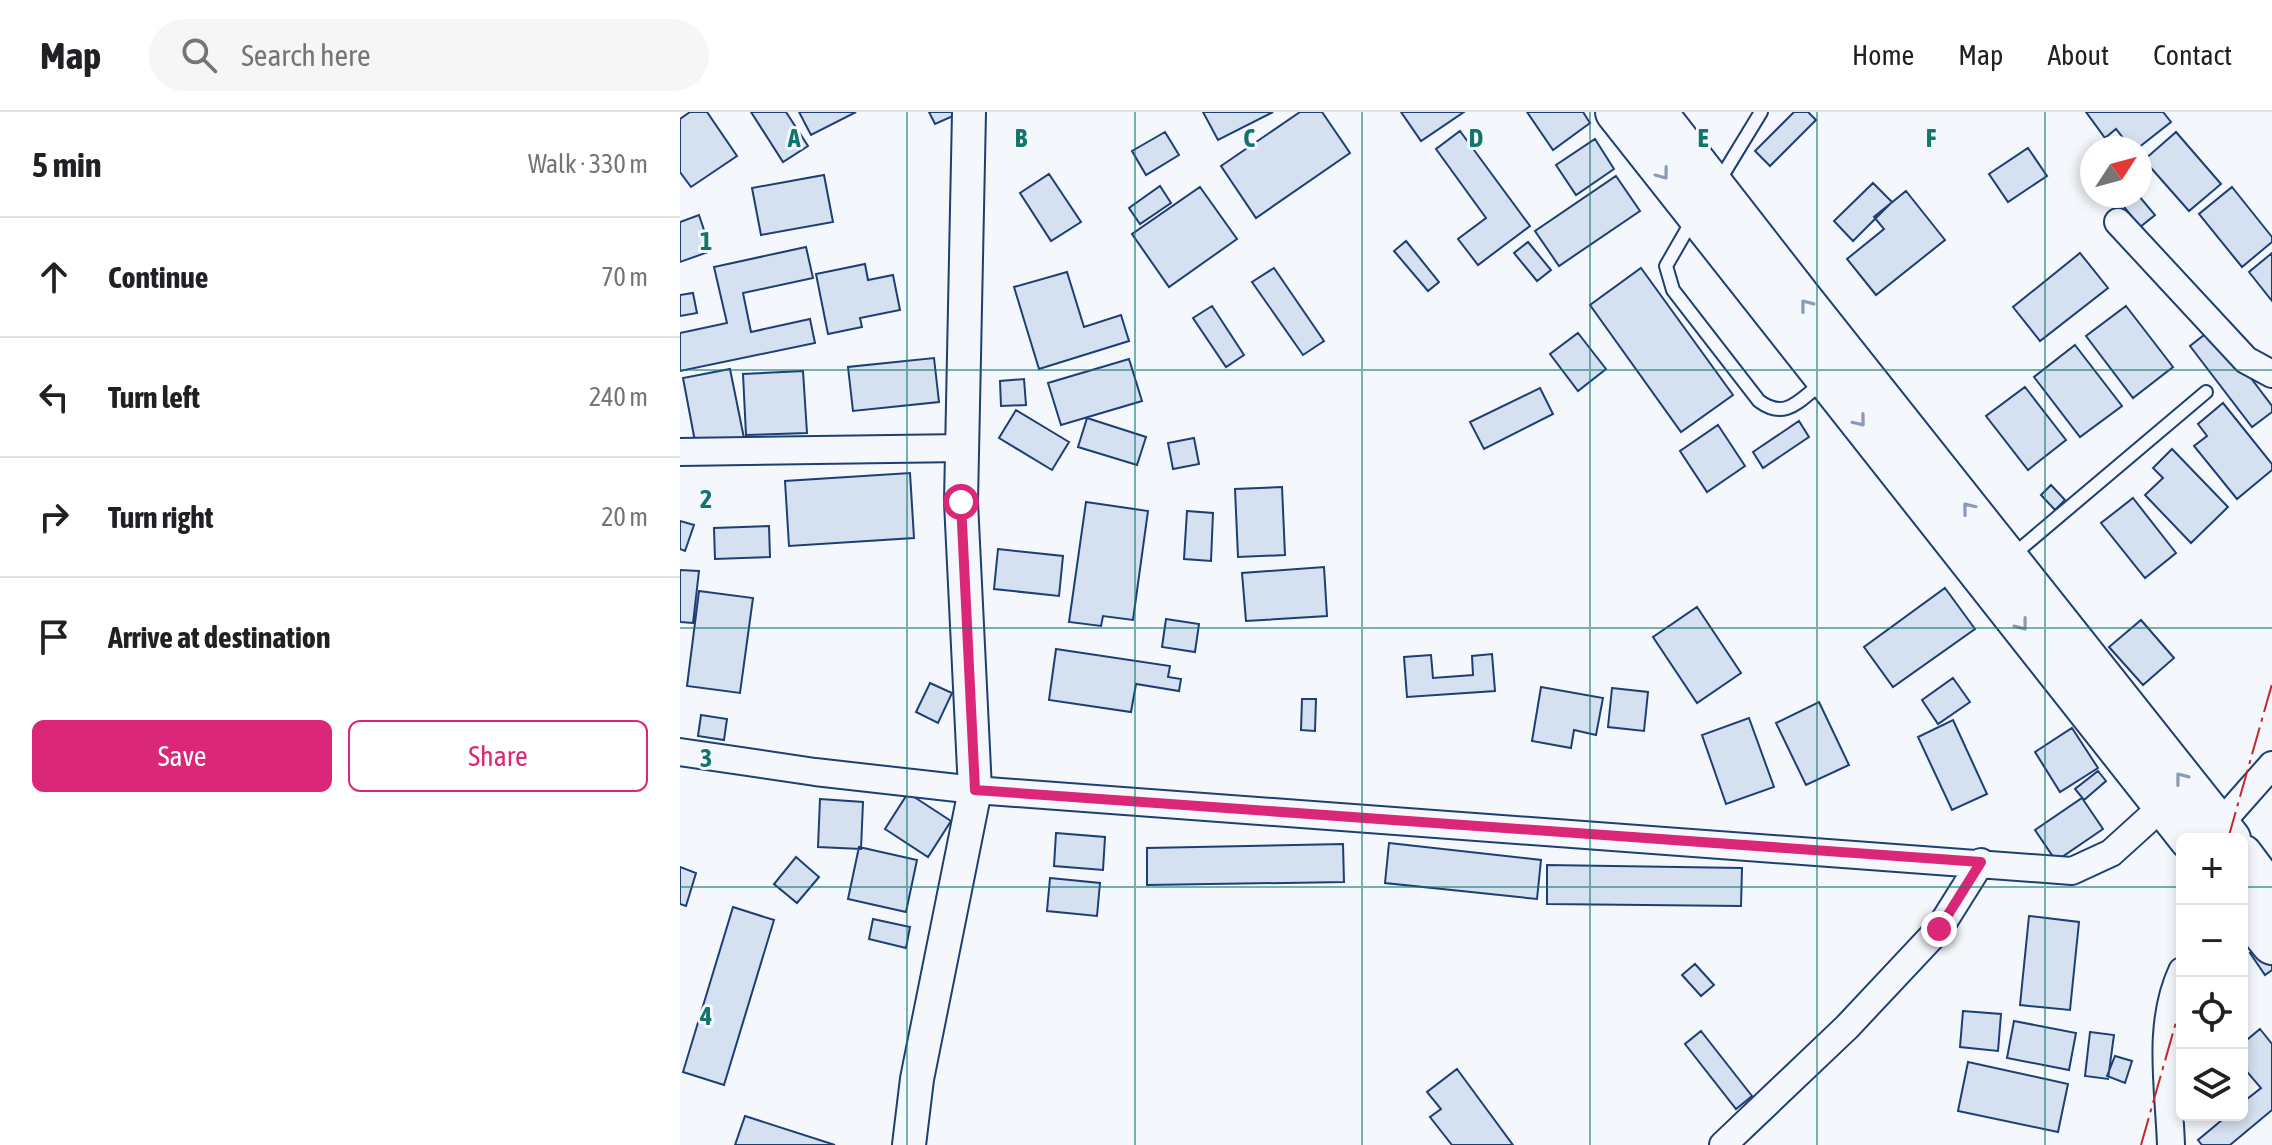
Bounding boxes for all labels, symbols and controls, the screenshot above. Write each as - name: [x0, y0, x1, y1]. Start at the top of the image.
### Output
- search box: [149, 19, 709, 91]
- icon: search: [177, 33, 221, 77]
- text: Map: [40, 34, 101, 77]
- text: Search here: [241, 38, 371, 72]
- text: Home: [1852, 39, 1914, 71]
- text: Map: [1958, 39, 2003, 71]
- text: About: [2047, 39, 2109, 71]
- text: Contact: [2153, 39, 2232, 71]
- text: A: [787, 123, 801, 153]
- text: B: [1015, 123, 1028, 153]
- text: C: [1243, 123, 1255, 153]
- text: D: [1469, 123, 1483, 153]
- text: E: [1697, 123, 1709, 153]
- text: F: [1926, 123, 1937, 153]
- north arrow: [2080, 136, 2152, 208]
- text: 5 min: [32, 145, 101, 184]
- text: Walk · 330 m: [528, 149, 648, 179]
- one-way arrow: [1654, 165, 1668, 180]
- text: 1: [700, 226, 712, 256]
- icon: ahead: [32, 255, 76, 299]
- text: Continue: [108, 260, 208, 294]
- text: 70 m: [601, 262, 648, 292]
- one-way arrow: [1801, 299, 1815, 314]
- icon: left: [32, 375, 76, 419]
- text: Turn left: [108, 380, 200, 414]
- text: 240 m: [589, 382, 648, 412]
- one-way arrow: [1850, 412, 1864, 427]
- text: 2: [700, 484, 712, 514]
- route start: [943, 484, 979, 520]
- icon: right: [32, 495, 76, 539]
- text: Turn right: [108, 500, 214, 534]
- text: 20 m: [601, 502, 648, 532]
- one-way arrow: [1963, 503, 1978, 517]
- icon: arrive: [32, 615, 76, 659]
- one-way arrow: [2012, 616, 2026, 631]
- text: Arrive at destination: [108, 620, 330, 654]
- button: Save: [32, 720, 332, 792]
- button: Share: [348, 720, 648, 792]
- text: 3: [700, 743, 712, 773]
- one-way arrow: [2177, 772, 2191, 787]
- map controls: [2176, 833, 2248, 1121]
- button: +: [2176, 833, 2248, 905]
- button: −: [2176, 905, 2248, 977]
- route end: [1921, 911, 1957, 947]
- button: locate: [2176, 977, 2248, 1049]
- text: 4: [699, 1001, 712, 1031]
- button: layers: [2176, 1049, 2248, 1121]

